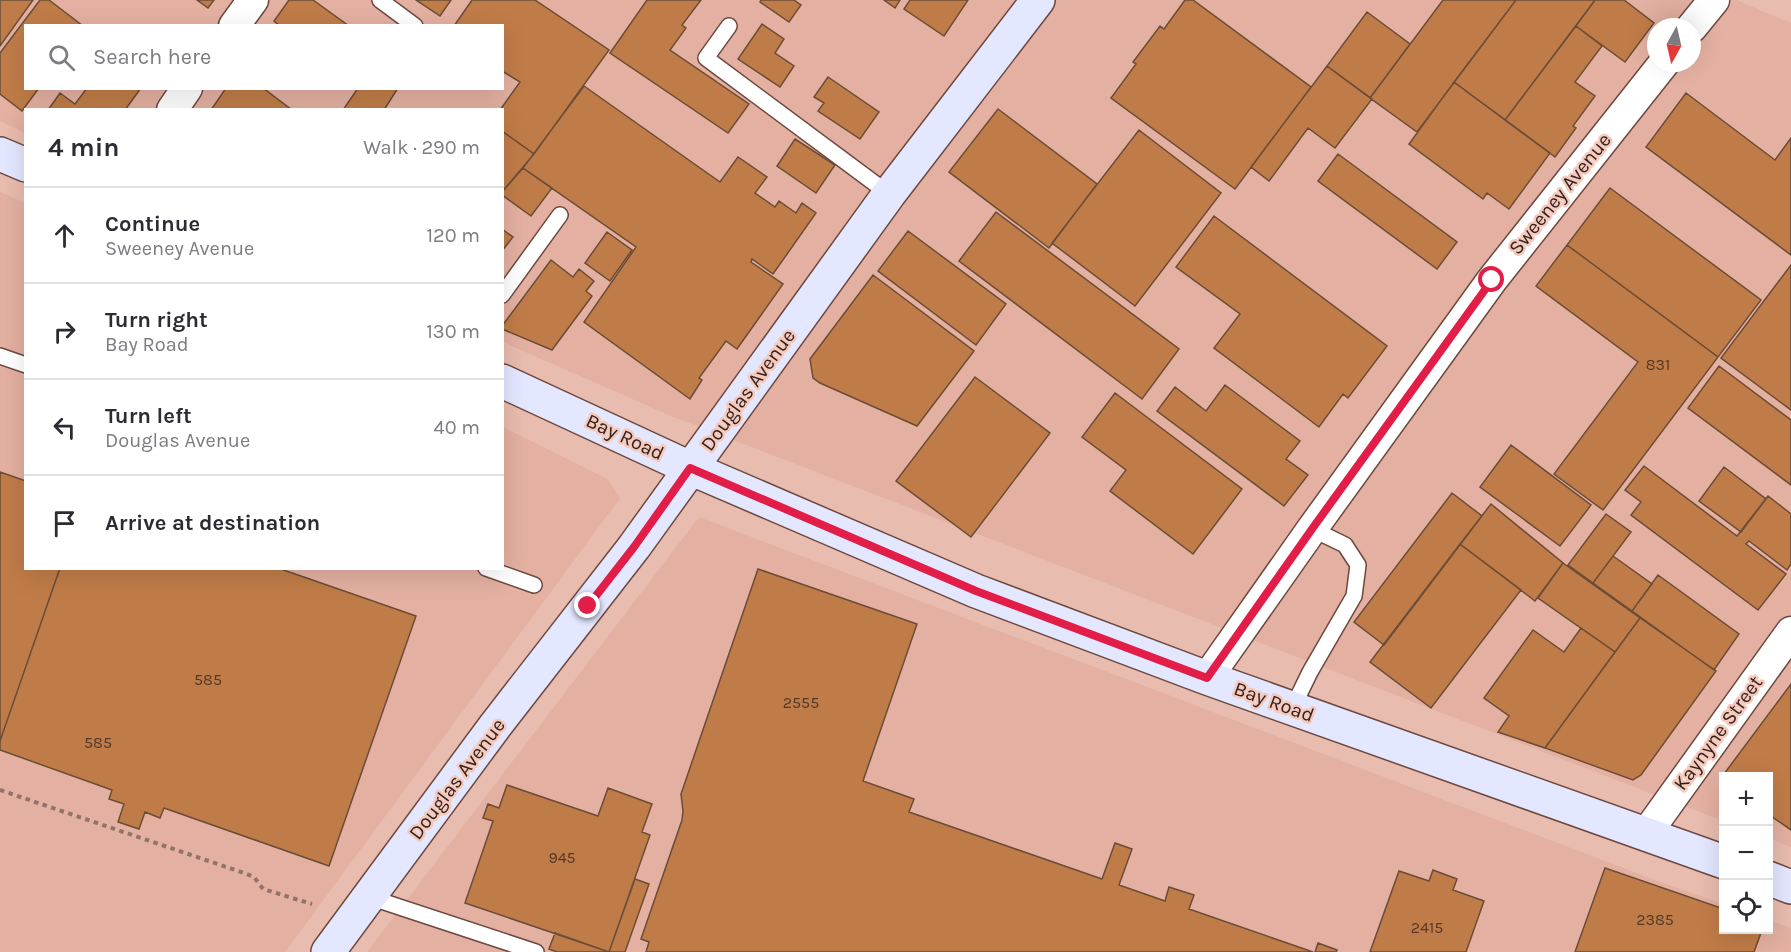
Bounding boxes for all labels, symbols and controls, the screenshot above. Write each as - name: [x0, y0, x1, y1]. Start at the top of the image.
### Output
- north arrow: [1647, 18, 1701, 72]
- search box: [24, 24, 504, 90]
- icon: search: [45, 41, 78, 74]
- text: Search here: [93, 44, 211, 70]
- street label: Sweeney Avenue: [1504, 129, 1616, 259]
- text: 4 min: [48, 132, 119, 163]
- text: Walk · 290 m: [363, 136, 480, 159]
- text: Continue: [105, 211, 200, 237]
- icon: ahead: [48, 219, 81, 252]
- text: 120 m: [426, 224, 480, 247]
- text: Sweeney Avenue: [105, 237, 254, 260]
- route start: [1478, 266, 1504, 292]
- text: Turn right: [105, 307, 208, 333]
- icon: right: [48, 315, 81, 348]
- text: 130 m: [426, 320, 480, 343]
- street label: Douglas Avenue: [696, 324, 800, 456]
- text: Bay Road: [105, 333, 189, 356]
- house number: 831: [1646, 355, 1670, 374]
- text: Turn left: [105, 403, 192, 429]
- street label: Bay Road: [582, 409, 668, 465]
- icon: left: [48, 411, 81, 444]
- text: 40 m: [434, 416, 480, 439]
- text: Douglas Avenue: [105, 429, 250, 452]
- icon: arrive: [48, 507, 81, 540]
- text: Arrive at destination: [105, 510, 320, 536]
- route end: [574, 592, 600, 618]
- house number: 585: [194, 670, 222, 689]
- street label: Kaynyne Street: [1669, 671, 1768, 795]
- street label: Bay Road: [1231, 677, 1317, 727]
- house number: 2555: [783, 693, 819, 712]
- street label: Douglas Avenue: [404, 714, 510, 844]
- house number: 585: [84, 733, 112, 752]
- map controls: [1719, 772, 1773, 934]
- button: +: [1719, 772, 1773, 826]
- button: −: [1719, 826, 1773, 880]
- house number: 945: [548, 848, 576, 867]
- button: locate: [1719, 880, 1773, 934]
- house number: 2385: [1636, 910, 1674, 929]
- house number: 2415: [1411, 918, 1443, 937]

